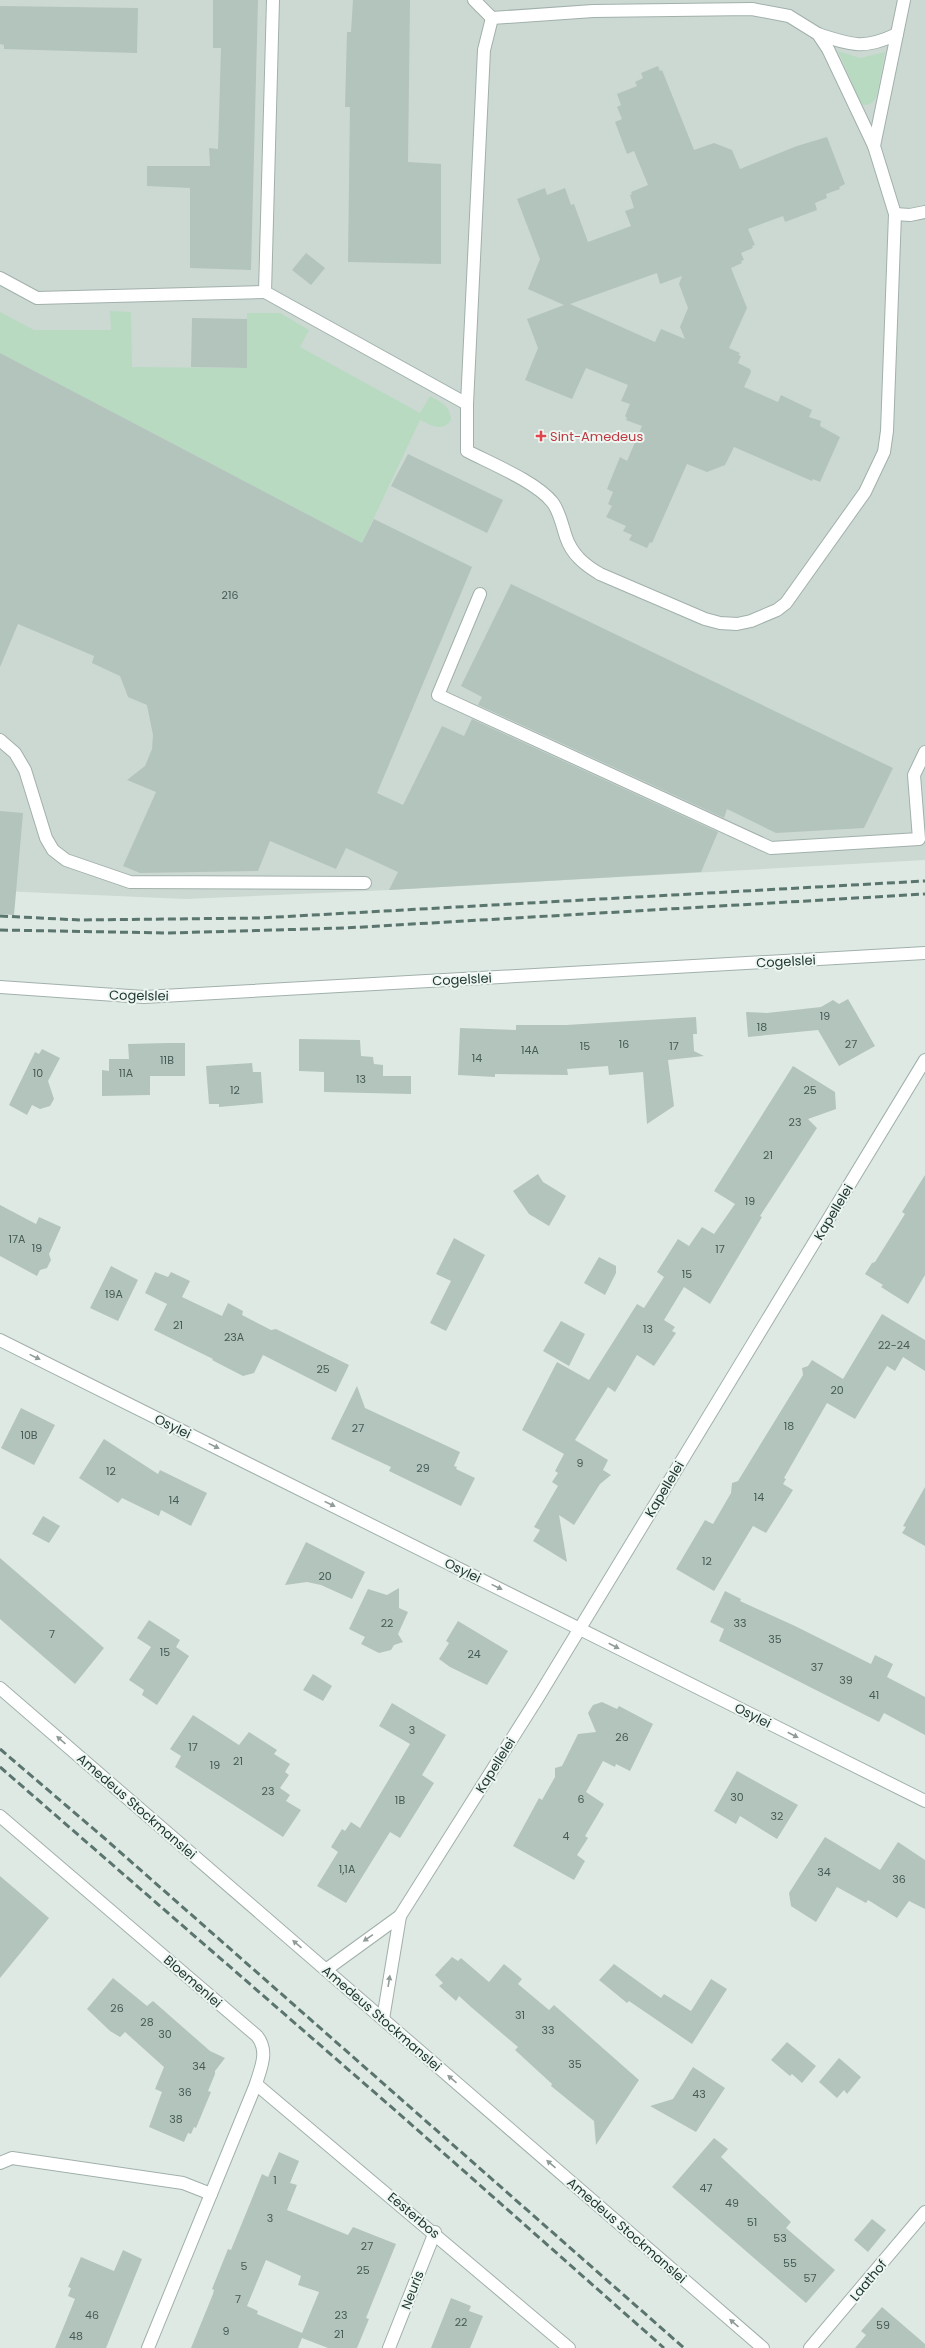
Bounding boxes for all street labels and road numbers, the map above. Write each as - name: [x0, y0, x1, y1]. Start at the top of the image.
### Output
- street label: Cogelslei: [756, 950, 816, 973]
- street label: Cogelslei: [432, 968, 492, 991]
- street label: Cogelslei: [109, 985, 169, 1006]
- street label: Kapellelei: [809, 1181, 858, 1244]
- street label: Osylei: [151, 1409, 194, 1443]
- street label: Kapellelei: [640, 1458, 689, 1521]
- street label: Osylei: [441, 1553, 484, 1587]
- street label: Osylei: [731, 1698, 774, 1733]
- street label: Kapellelei: [471, 1734, 520, 1797]
- street label: Amedeus Stockmanslei: [73, 1749, 201, 1864]
- street label: Bloemenlei: [159, 1951, 226, 2012]
- street label: Amedeus Stockmanslei: [318, 1961, 446, 2076]
- street label: Amedeus Stockmanslei: [563, 2173, 691, 2288]
- street label: Eesterbos: [383, 2188, 444, 2243]
- street label: Laathof: [845, 2256, 891, 2305]
- street label: Neuris: [396, 2268, 429, 2312]

